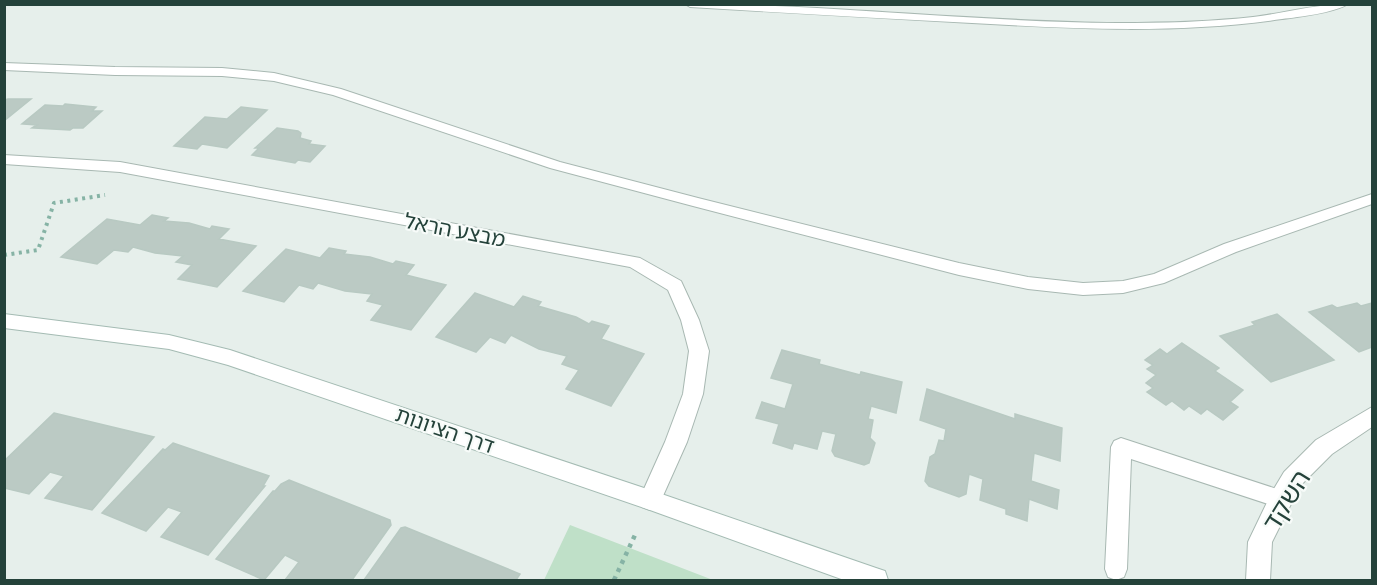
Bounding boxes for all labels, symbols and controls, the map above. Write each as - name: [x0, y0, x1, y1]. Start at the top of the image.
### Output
- street label: מבצע הראל: [402, 207, 508, 253]
- street label: דרך הציונות: [392, 401, 498, 459]
- street label: השקד: [1255, 463, 1317, 537]

